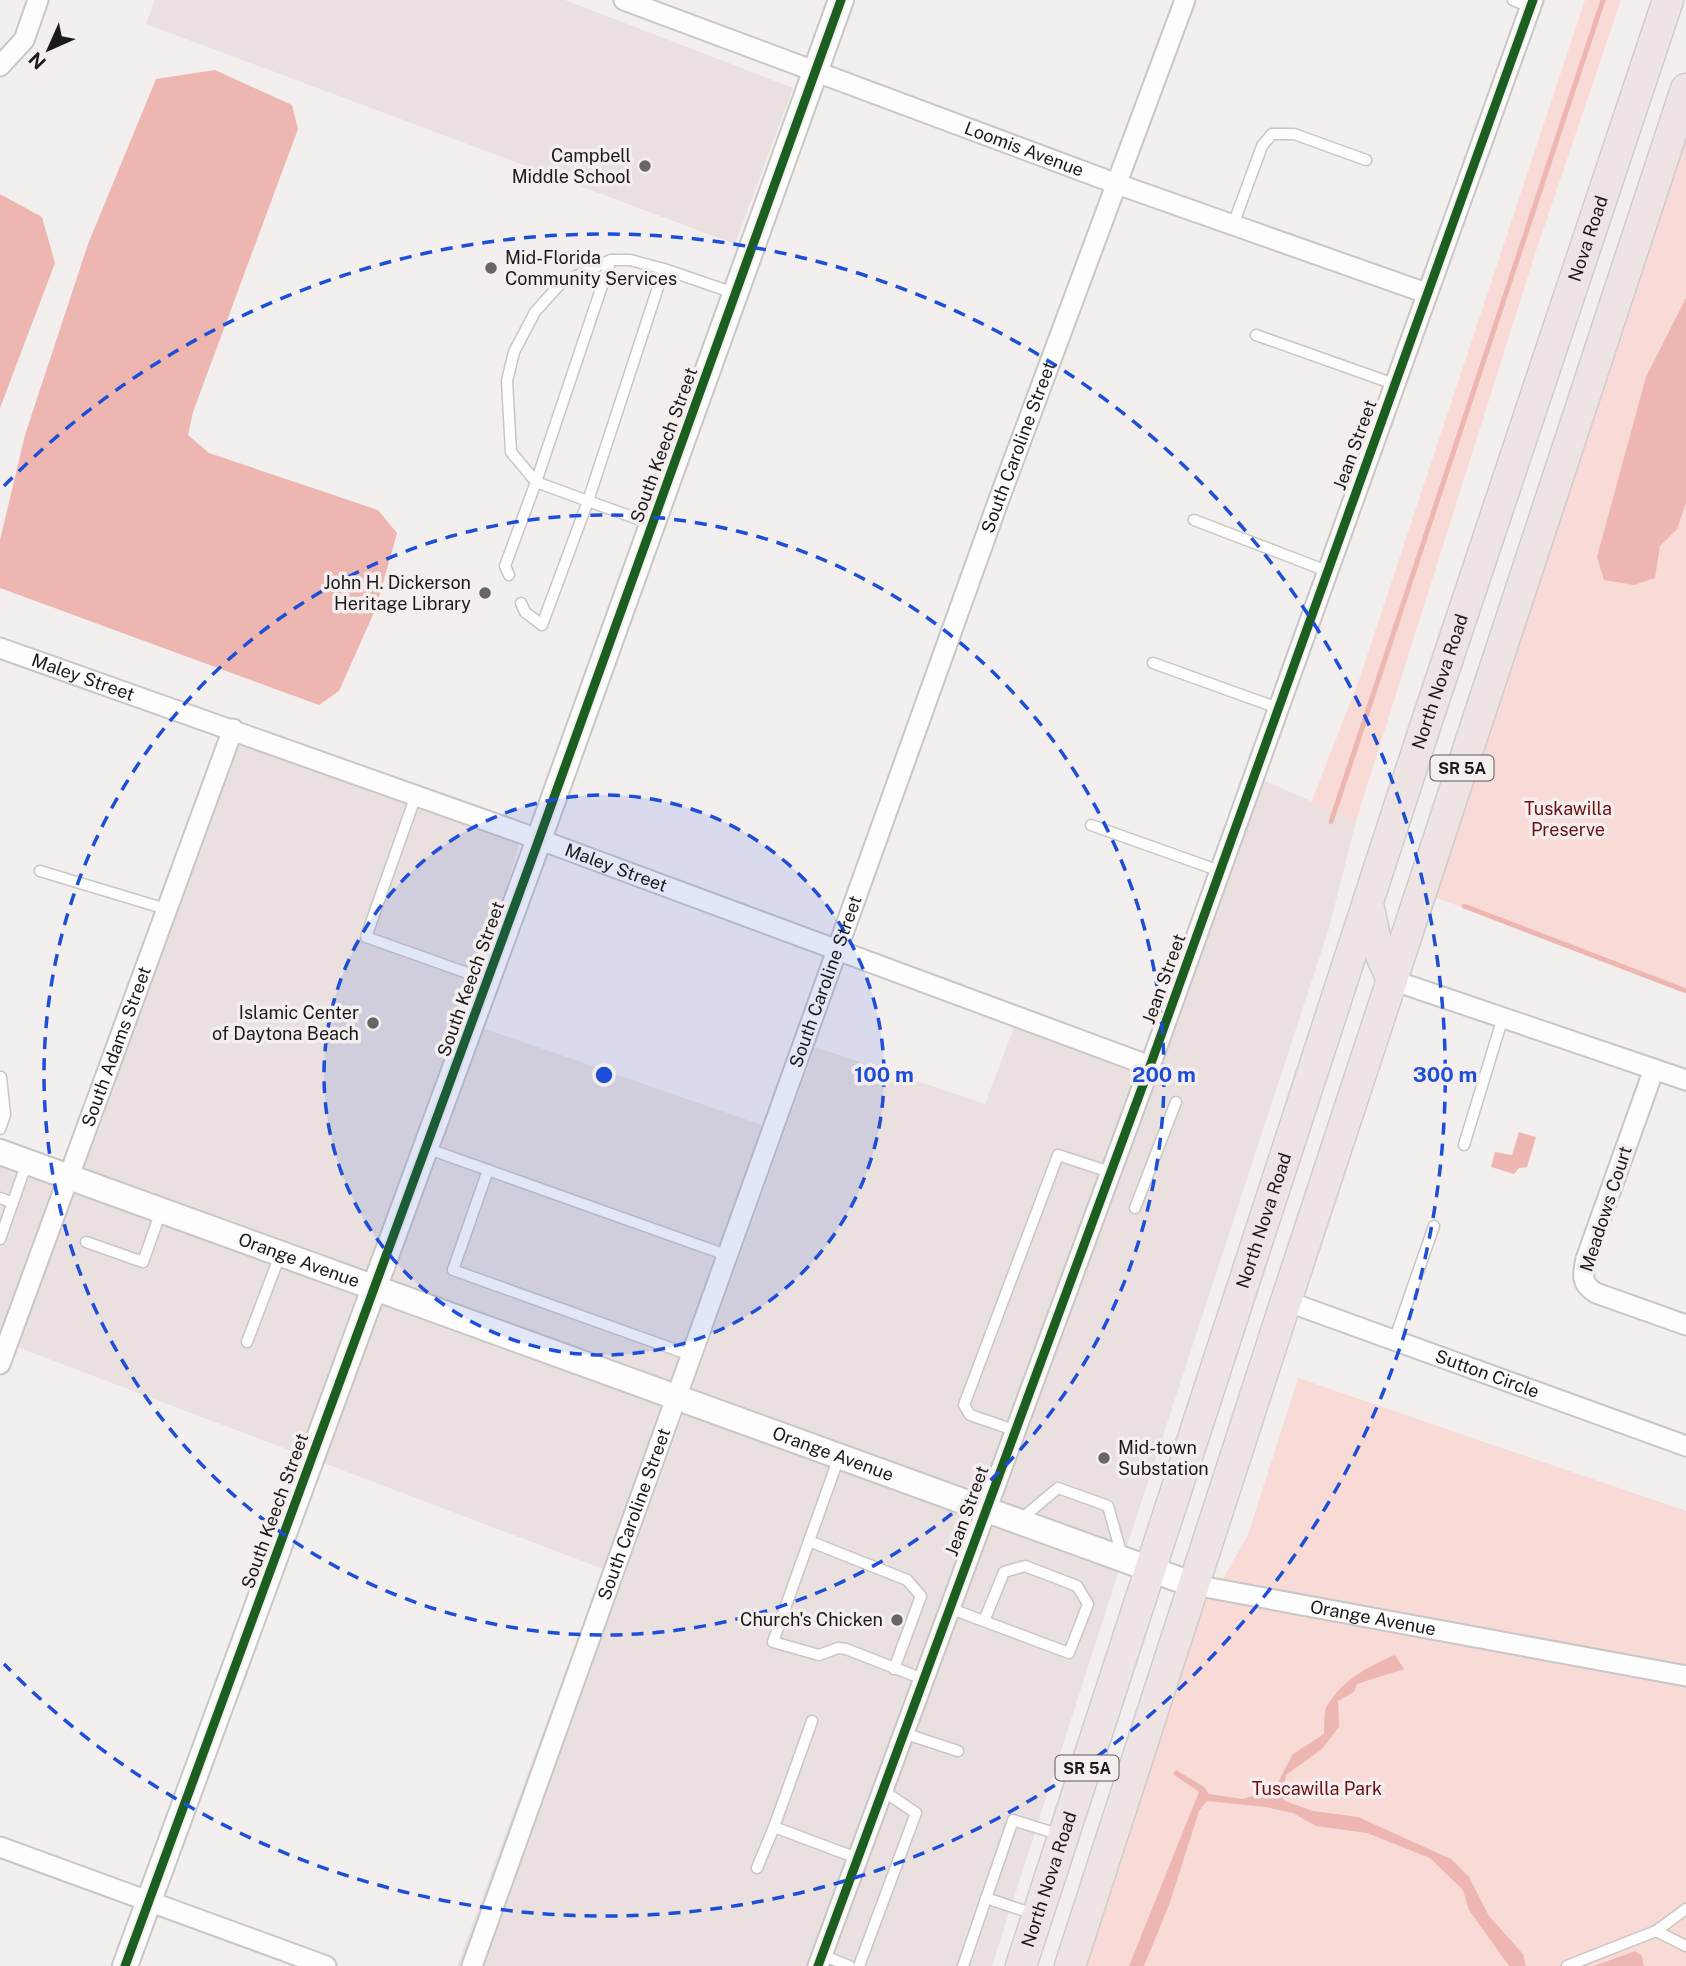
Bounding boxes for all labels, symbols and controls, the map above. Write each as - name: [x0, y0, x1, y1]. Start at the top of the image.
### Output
- north arrow: [14, 14, 84, 84]
- text: N: [24, 48, 50, 74]
- street label: Loomis Avenue: [962, 117, 1087, 181]
- place label: Campbell Middle School: [512, 145, 631, 187]
- marker: Campbell Middle School: [637, 158, 653, 174]
- street label: Nova Road: [1564, 193, 1612, 284]
- place label: Mid-Florida Community Services: [505, 247, 677, 289]
- marker: Mid-Florida Community Services: [483, 260, 499, 276]
- street label: South Caroline Street: [977, 359, 1059, 536]
- street label: South Keech Street: [626, 364, 701, 525]
- street label: Jean Street: [1329, 397, 1381, 493]
- place label: John H. Dickerson Heritage Library: [323, 572, 471, 614]
- marker: John H. Dickerson Heritage Library: [477, 585, 493, 601]
- street label: North Nova Road: [1407, 611, 1472, 752]
- street label: Maley Street: [29, 649, 137, 705]
- road number: SR 5A: [1430, 755, 1494, 780]
- park label: Tuskawilla Preserve: [1524, 798, 1612, 840]
- street label: Maley Street: [562, 839, 670, 896]
- street label: South Caroline Street: [785, 893, 866, 1070]
- street label: South Keech Street: [433, 898, 508, 1059]
- street label: Jean Street: [1138, 931, 1190, 1027]
- street label: South Adams Street: [77, 963, 155, 1130]
- place label: Islamic Center of Daytona Beach: [212, 1002, 359, 1044]
- marker: Islamic Center of Daytona Beach: [365, 1015, 381, 1031]
- text: 100 m: [854, 1062, 914, 1087]
- text: 200 m: [1132, 1062, 1196, 1087]
- text: 300 m: [1413, 1062, 1477, 1087]
- centre of rings: [592, 1063, 616, 1087]
- street label: Meadows Court: [1575, 1143, 1636, 1274]
- street label: North Nova Road: [1232, 1150, 1295, 1291]
- street label: Orange Avenue: [236, 1228, 363, 1292]
- street label: Sutton Circle: [1432, 1345, 1542, 1402]
- street label: Orange Avenue: [770, 1422, 897, 1485]
- street label: South Caroline Street: [593, 1425, 674, 1603]
- street label: South Keech Street: [237, 1430, 312, 1591]
- place label: Mid-town Substation: [1118, 1437, 1209, 1479]
- marker: Mid-town Substation: [1096, 1450, 1112, 1466]
- street label: Jean Street: [941, 1463, 993, 1559]
- street label: Orange Avenue: [1308, 1596, 1438, 1640]
- place label: Church's Chicken: [740, 1609, 883, 1630]
- marker: Church's Chicken: [889, 1612, 905, 1628]
- road number: SR 5A: [1056, 1756, 1118, 1780]
- park label: Tuscawilla Park: [1252, 1778, 1382, 1799]
- street label: North Nova Road: [1017, 1809, 1081, 1950]

